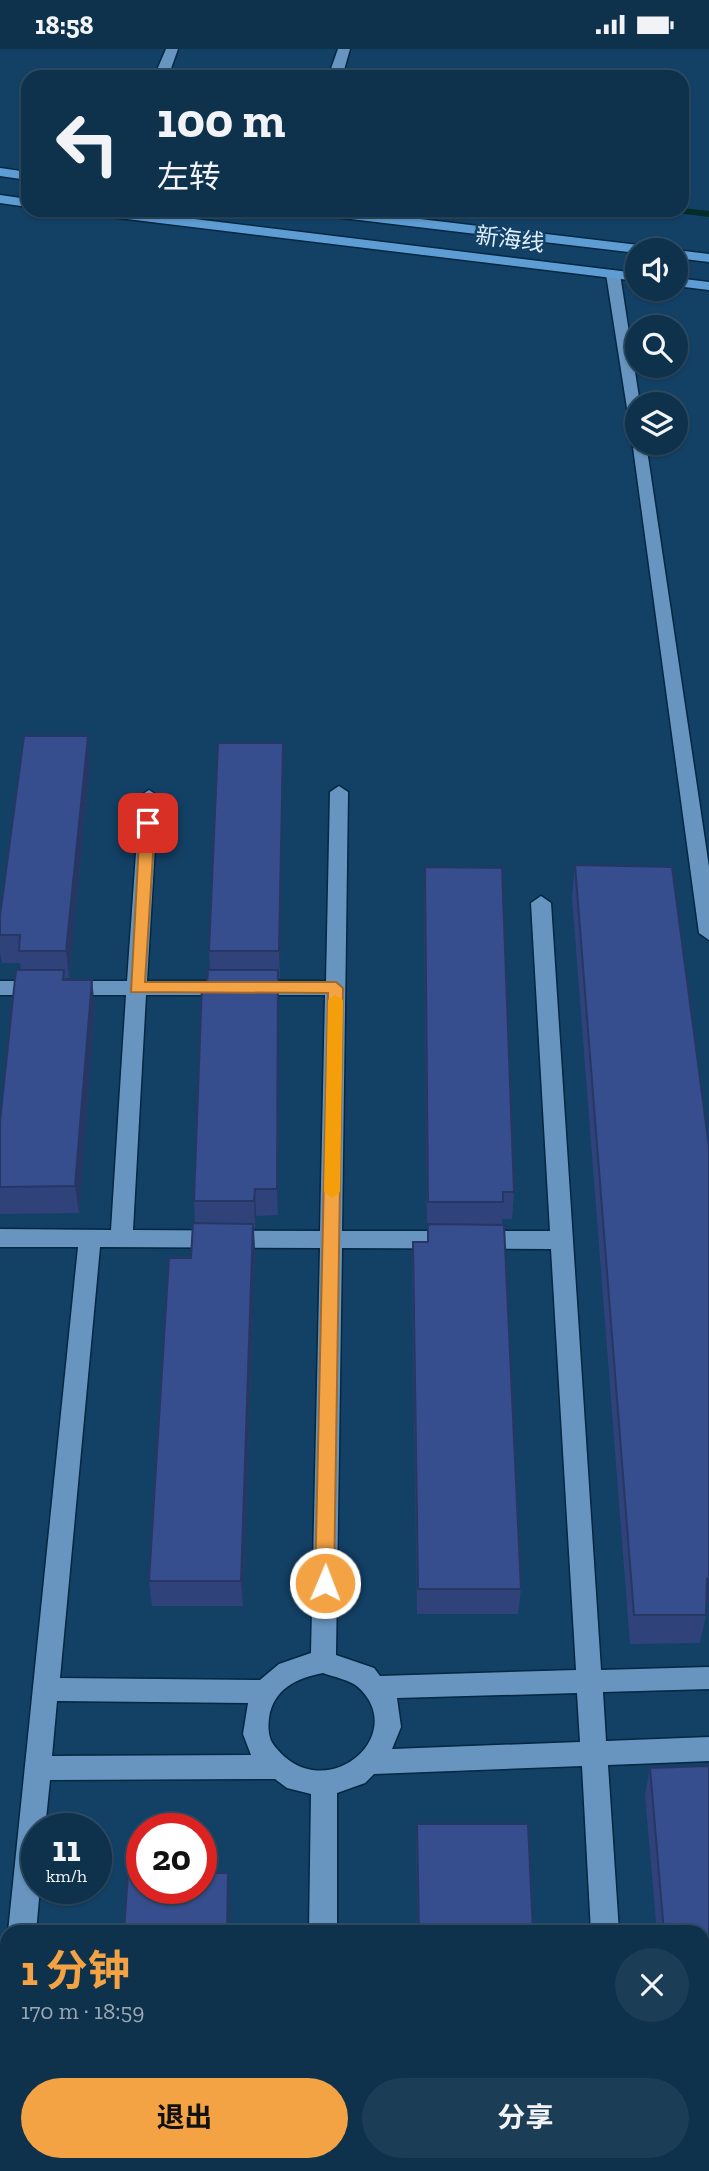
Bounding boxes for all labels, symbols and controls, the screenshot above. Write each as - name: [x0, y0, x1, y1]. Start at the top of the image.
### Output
- text: 18:58: [35, 9, 94, 41]
- text: 100 m: [157, 91, 285, 150]
- icon: left: [42, 98, 133, 189]
- text: 左转: [157, 158, 221, 196]
- street label: 新海线: [474, 221, 546, 257]
- map controls: [625, 238, 688, 455]
- button: sound: [625, 238, 688, 301]
- button: search: [625, 315, 688, 378]
- button: layers: [625, 392, 688, 455]
- pin: [118, 793, 178, 853]
- icon: arrive: [129, 804, 167, 842]
- position arrow: [288, 1546, 362, 1620]
- speed limit sign: 20: [126, 1813, 217, 1904]
- text: 11: [52, 1828, 81, 1870]
- text: km/h: [46, 1865, 87, 1887]
- text: 1 分钟: [21, 1945, 130, 1996]
- button: close: [615, 1948, 689, 2022]
- text: 170 m · 18:59: [21, 1997, 144, 2025]
- button: 退出: [21, 2078, 348, 2158]
- button: 分享: [362, 2078, 689, 2158]

